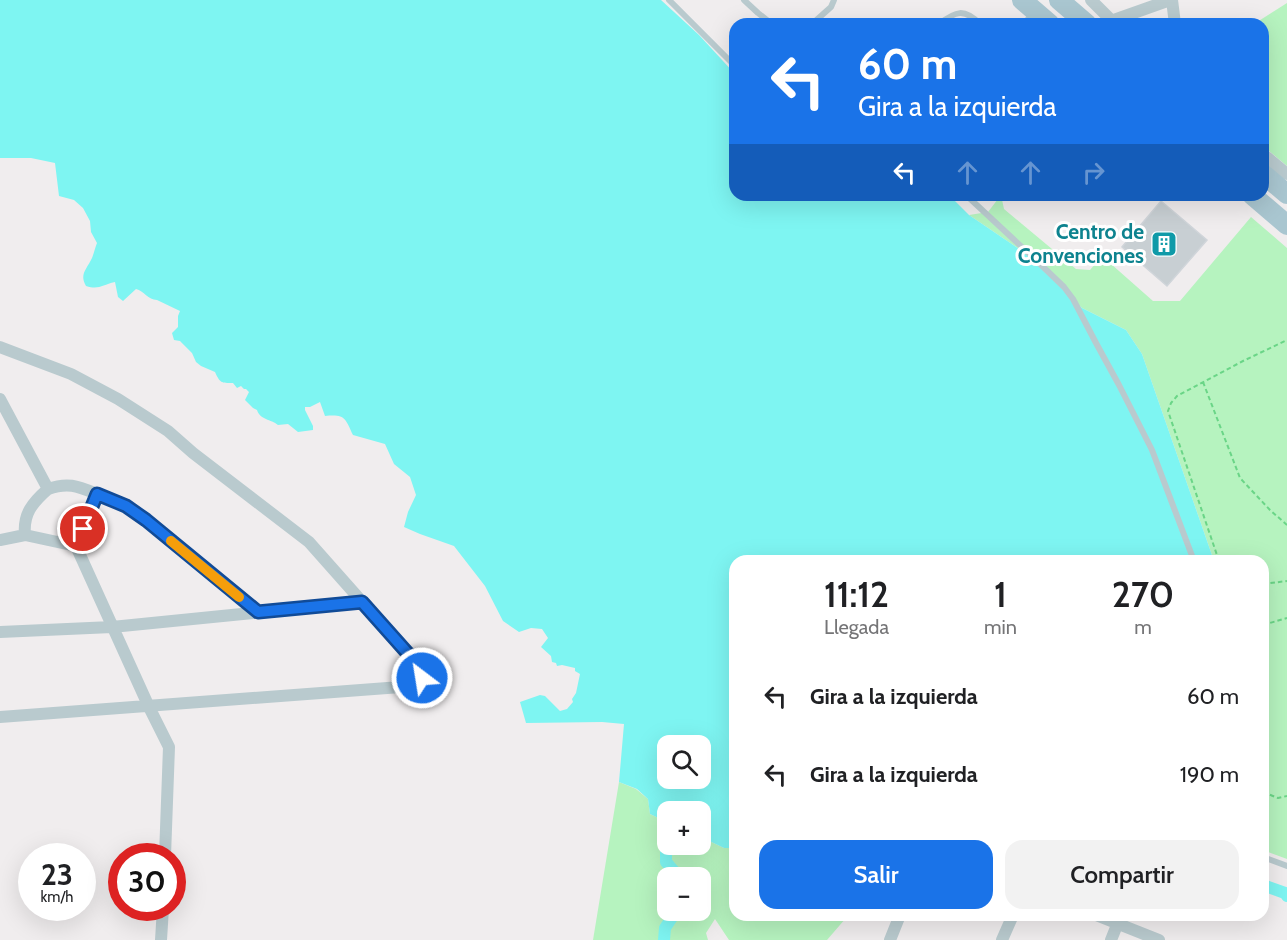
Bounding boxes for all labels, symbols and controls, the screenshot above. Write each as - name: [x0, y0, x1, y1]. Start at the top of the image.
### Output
- text: 60 m: [858, 38, 957, 90]
- icon: left: [759, 42, 837, 120]
- text: Gira a la izquierda: [858, 90, 1057, 123]
- icon: left: [888, 156, 921, 189]
- icon: ahead: [951, 156, 984, 189]
- icon: ahead: [1014, 156, 1047, 189]
- icon: right: [1077, 156, 1110, 189]
- place label: Centro de Convenciones: [1018, 219, 1144, 268]
- building icon: Centro de Convenciones: [1149, 229, 1179, 259]
- pin: [57, 503, 108, 554]
- icon: arrive: [66, 512, 99, 545]
- text: 11:12: [824, 572, 889, 616]
- text: 1: [994, 572, 1007, 616]
- text: 270: [1112, 572, 1174, 616]
- text: Llegada: [824, 615, 889, 639]
- text: min: [984, 615, 1017, 639]
- text: m: [1134, 615, 1152, 639]
- position arrow: [390, 646, 454, 710]
- icon: left: [759, 680, 792, 713]
- text: Gira a la izquierda: [810, 683, 978, 710]
- text: 60 m: [1187, 683, 1239, 710]
- map controls: [657, 735, 711, 921]
- button: search: [657, 735, 711, 789]
- icon: left: [759, 758, 792, 791]
- text: Gira a la izquierda: [810, 761, 978, 788]
- text: 190 m: [1180, 761, 1239, 788]
- button: +: [657, 801, 711, 855]
- button: Salir: [759, 840, 993, 909]
- button: Compartir: [1005, 840, 1239, 909]
- speed limit sign: 30: [108, 843, 186, 921]
- text: 23: [41, 856, 73, 893]
- button: −: [657, 867, 711, 921]
- text: km/h: [41, 888, 73, 906]

